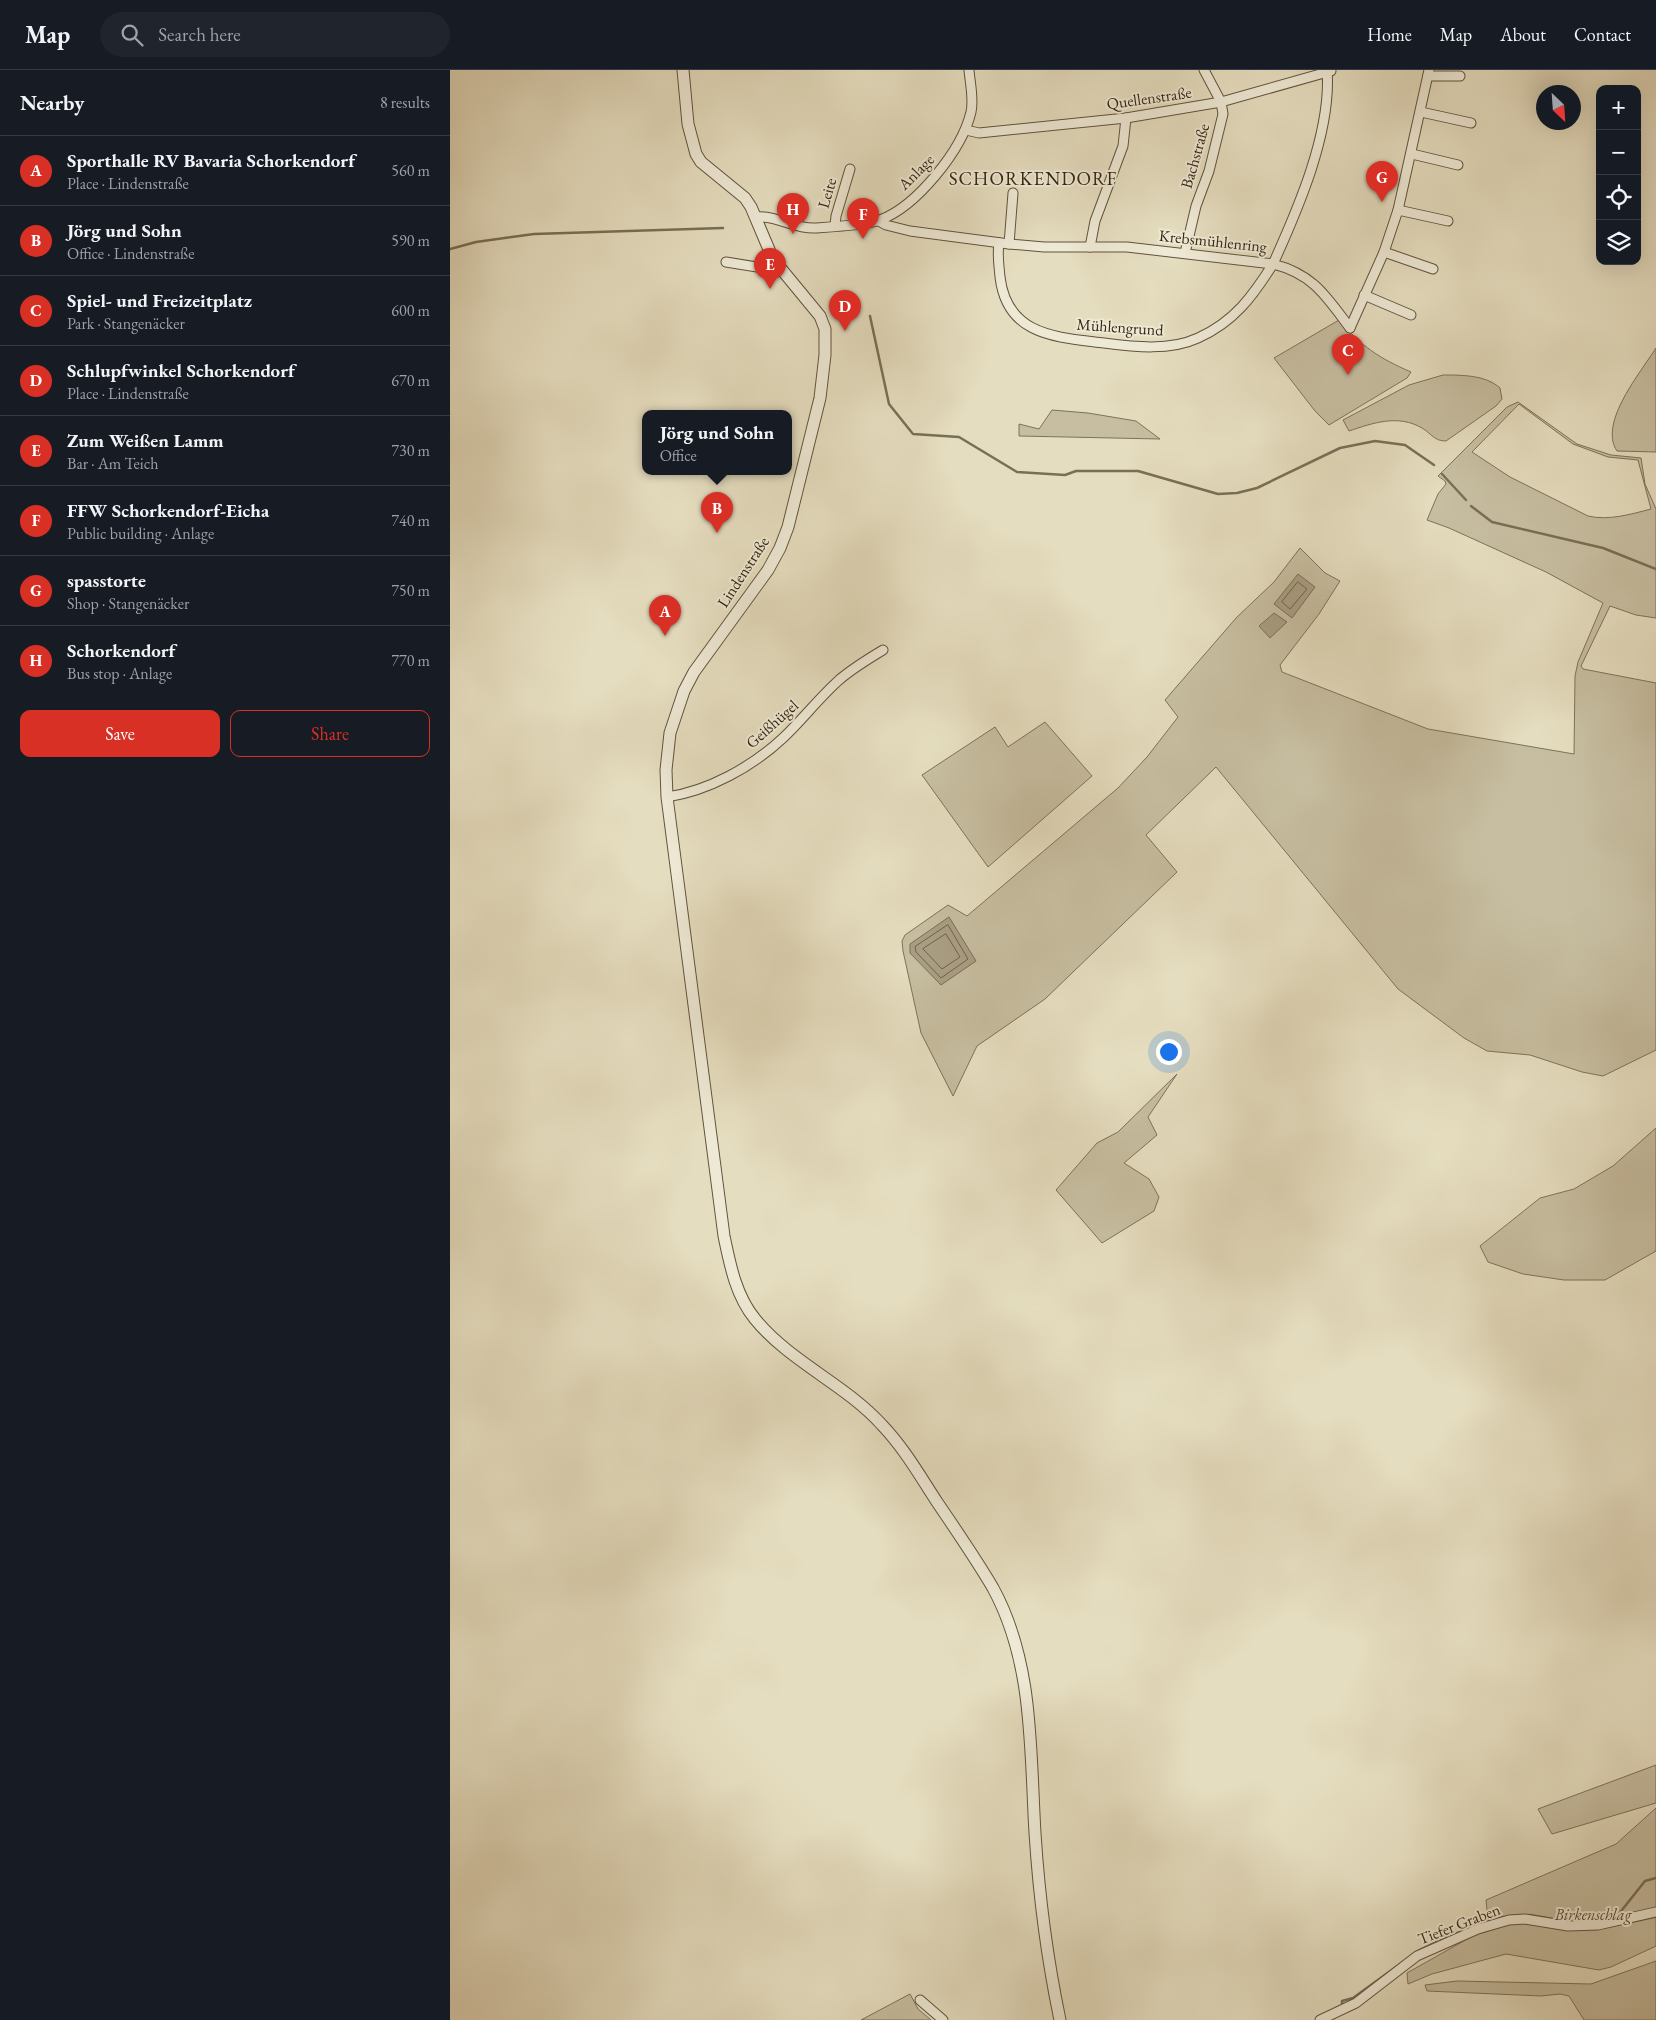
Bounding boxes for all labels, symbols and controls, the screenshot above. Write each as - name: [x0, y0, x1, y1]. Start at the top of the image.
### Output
- search box: [100, 12, 450, 57]
- text: Map: [25, 19, 70, 50]
- icon: search: [118, 21, 146, 49]
- text: Search here: [158, 22, 241, 47]
- text: Home: [1367, 23, 1412, 46]
- text: Map: [1440, 23, 1472, 46]
- text: About: [1500, 23, 1546, 46]
- text: Contact: [1574, 23, 1631, 46]
- street label: Quellenstraße: [1105, 82, 1193, 114]
- north arrow: [1536, 85, 1581, 130]
- map controls: [1596, 85, 1641, 265]
- button: +: [1596, 85, 1641, 130]
- text: Nearby: [20, 89, 84, 116]
- text: 8 results: [380, 92, 430, 113]
- street label: Bachstraße: [1176, 121, 1214, 191]
- button: −: [1596, 130, 1641, 175]
- text: Sporthalle RV Bavaria Schorkendorf: [67, 148, 355, 173]
- street label: Anlage: [893, 149, 939, 195]
- text: A: [30, 160, 42, 181]
- text: 560 m: [391, 160, 430, 181]
- pin: G: [1366, 161, 1398, 202]
- district label: SCHORKENDORF: [949, 166, 1117, 191]
- text: Place · Lindenstraße: [67, 173, 189, 194]
- street label: Leite: [813, 175, 841, 211]
- button: locate: [1596, 175, 1641, 220]
- pin: H: [777, 193, 809, 234]
- pin: F: [847, 198, 879, 239]
- text: Jörg und Sohn: [67, 218, 182, 243]
- button: layers: [1596, 220, 1641, 265]
- street label: Krebsmühlenring: [1158, 225, 1269, 257]
- text: B: [31, 230, 41, 251]
- text: 590 m: [391, 230, 430, 251]
- text: Office · Lindenstraße: [67, 243, 194, 264]
- pin: E: [754, 248, 786, 289]
- text: Spiel- und Freizeitplatz: [67, 288, 252, 313]
- pin: D: [829, 290, 861, 331]
- text: C: [30, 300, 42, 321]
- text: 600 m: [391, 300, 430, 321]
- text: Park · Stangenäcker: [67, 313, 185, 334]
- street label: Mühlengrund: [1076, 313, 1165, 341]
- pin: C: [1332, 334, 1364, 375]
- text: Schlupfwinkel Schorkendorf: [67, 358, 295, 383]
- text: D: [30, 370, 42, 391]
- text: 670 m: [391, 370, 430, 391]
- text: Place · Lindenstraße: [67, 383, 189, 404]
- popup: [642, 410, 792, 475]
- text: Jörg und Sohn: [660, 420, 774, 445]
- text: Zum Weißen Lamm: [67, 428, 224, 453]
- text: E: [31, 440, 41, 461]
- text: 730 m: [391, 440, 430, 461]
- text: Office: [660, 445, 697, 466]
- text: Bar · Am Teich: [67, 453, 158, 474]
- pin: B: [701, 492, 733, 533]
- text: FFW Schorkendorf-Eicha: [67, 498, 269, 523]
- text: F: [32, 510, 40, 531]
- text: 740 m: [391, 510, 430, 531]
- text: Public building · Anlage: [67, 523, 214, 544]
- street label: Lindenstraße: [712, 532, 774, 612]
- text: spasstorte: [67, 568, 146, 593]
- text: G: [30, 580, 42, 601]
- text: 750 m: [391, 580, 430, 601]
- text: Shop · Stangenäcker: [67, 593, 189, 614]
- pin: A: [649, 595, 681, 636]
- text: Schorkendorf: [67, 638, 175, 663]
- text: H: [30, 650, 42, 671]
- text: 770 m: [391, 650, 430, 671]
- text: Bus stop · Anlage: [67, 663, 172, 684]
- street label: Geißhügel: [741, 695, 803, 753]
- button: Save: [20, 710, 220, 757]
- button: Share: [230, 710, 430, 757]
- your location: [1156, 1039, 1182, 1065]
- street label: Tiefer Graben: [1415, 1898, 1504, 1949]
- park label: Birkenschlag: [1554, 1904, 1633, 1925]

